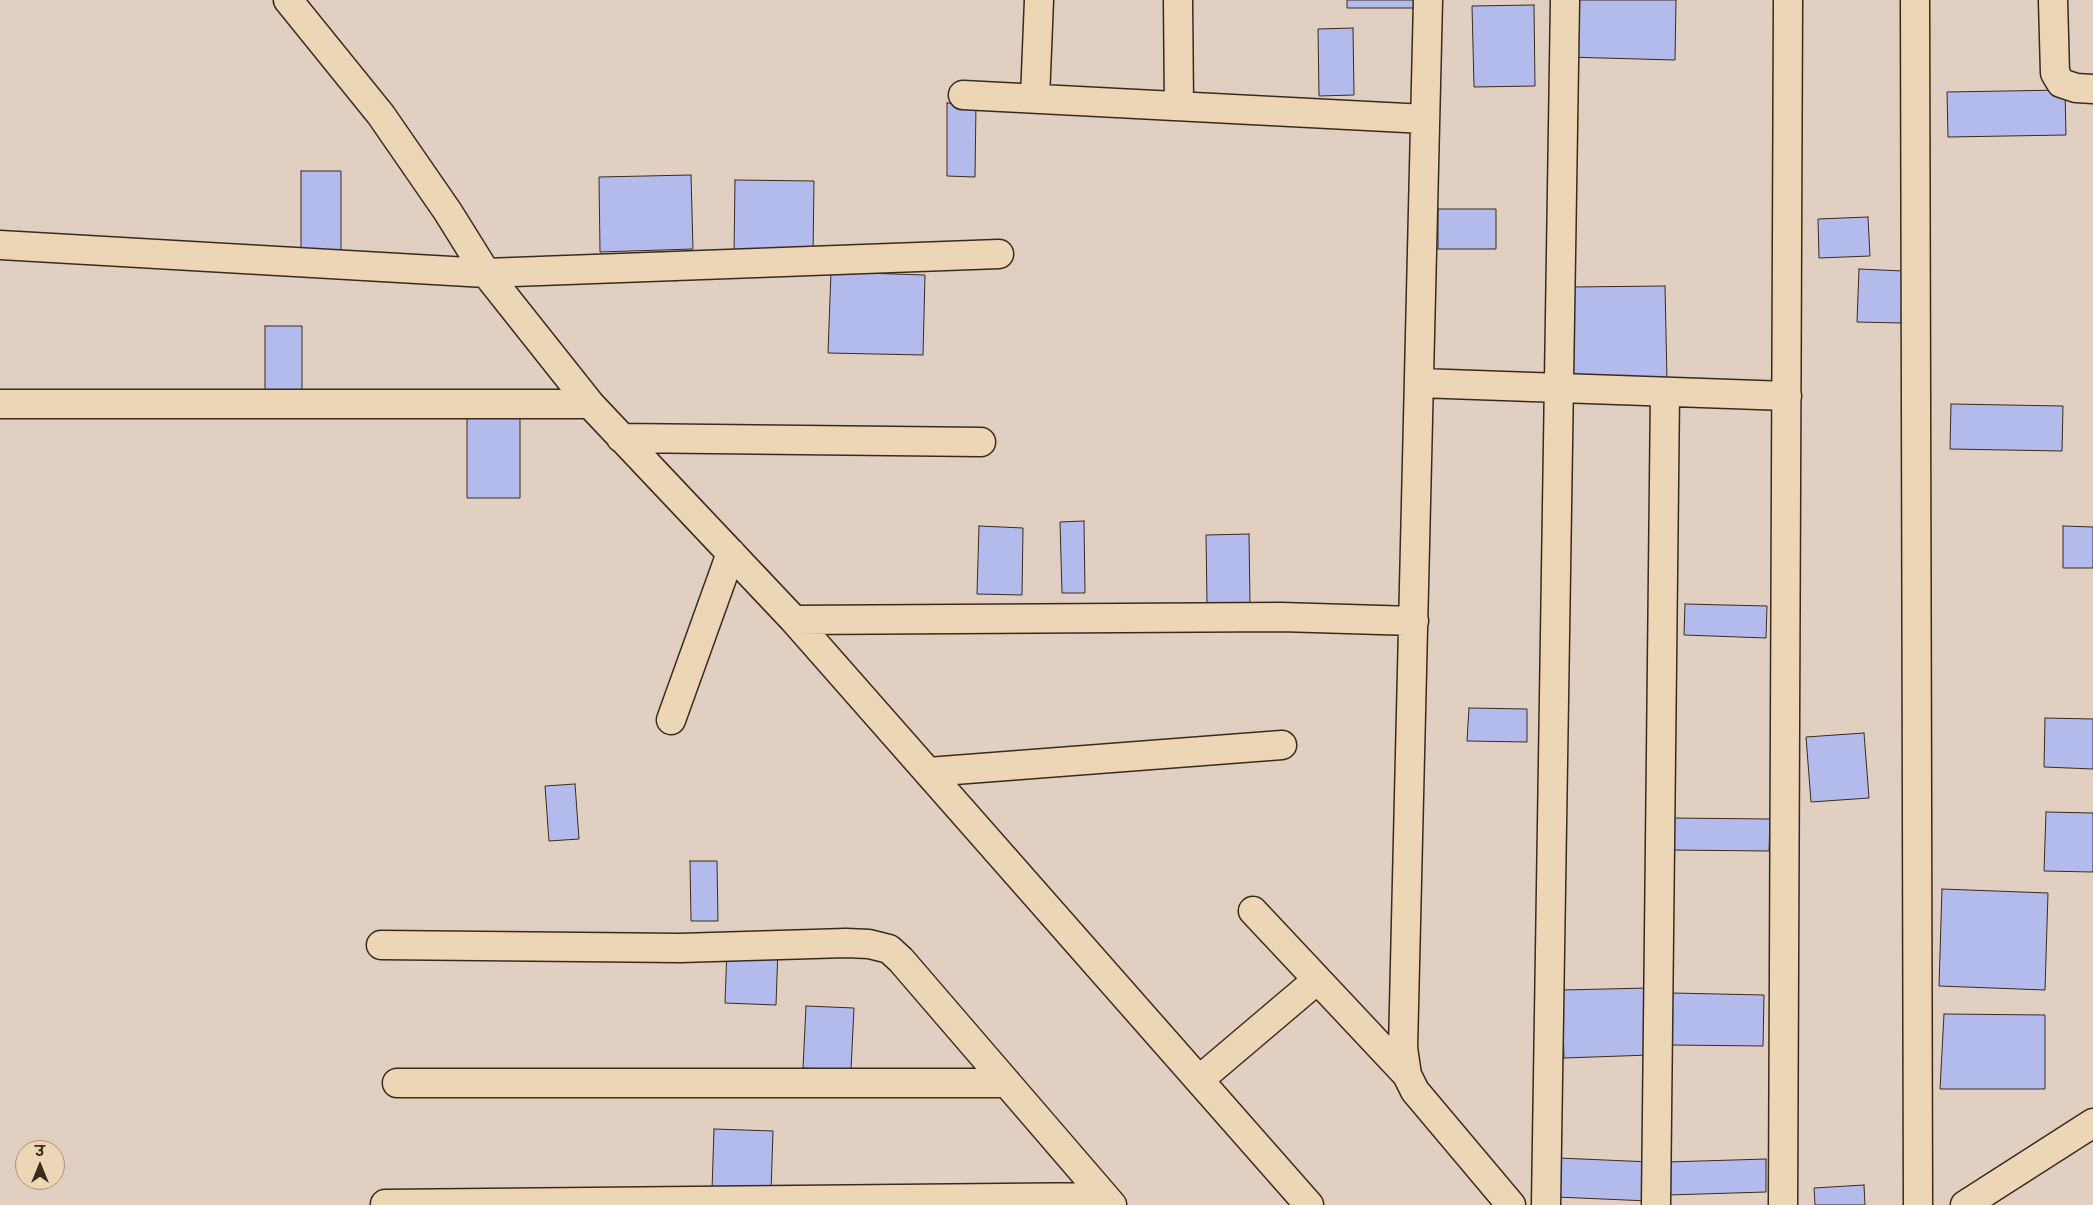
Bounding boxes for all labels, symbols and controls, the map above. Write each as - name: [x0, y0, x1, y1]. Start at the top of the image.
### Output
- north arrow: [15, 1140, 65, 1190]
- text: उ: [35, 1142, 45, 1160]

